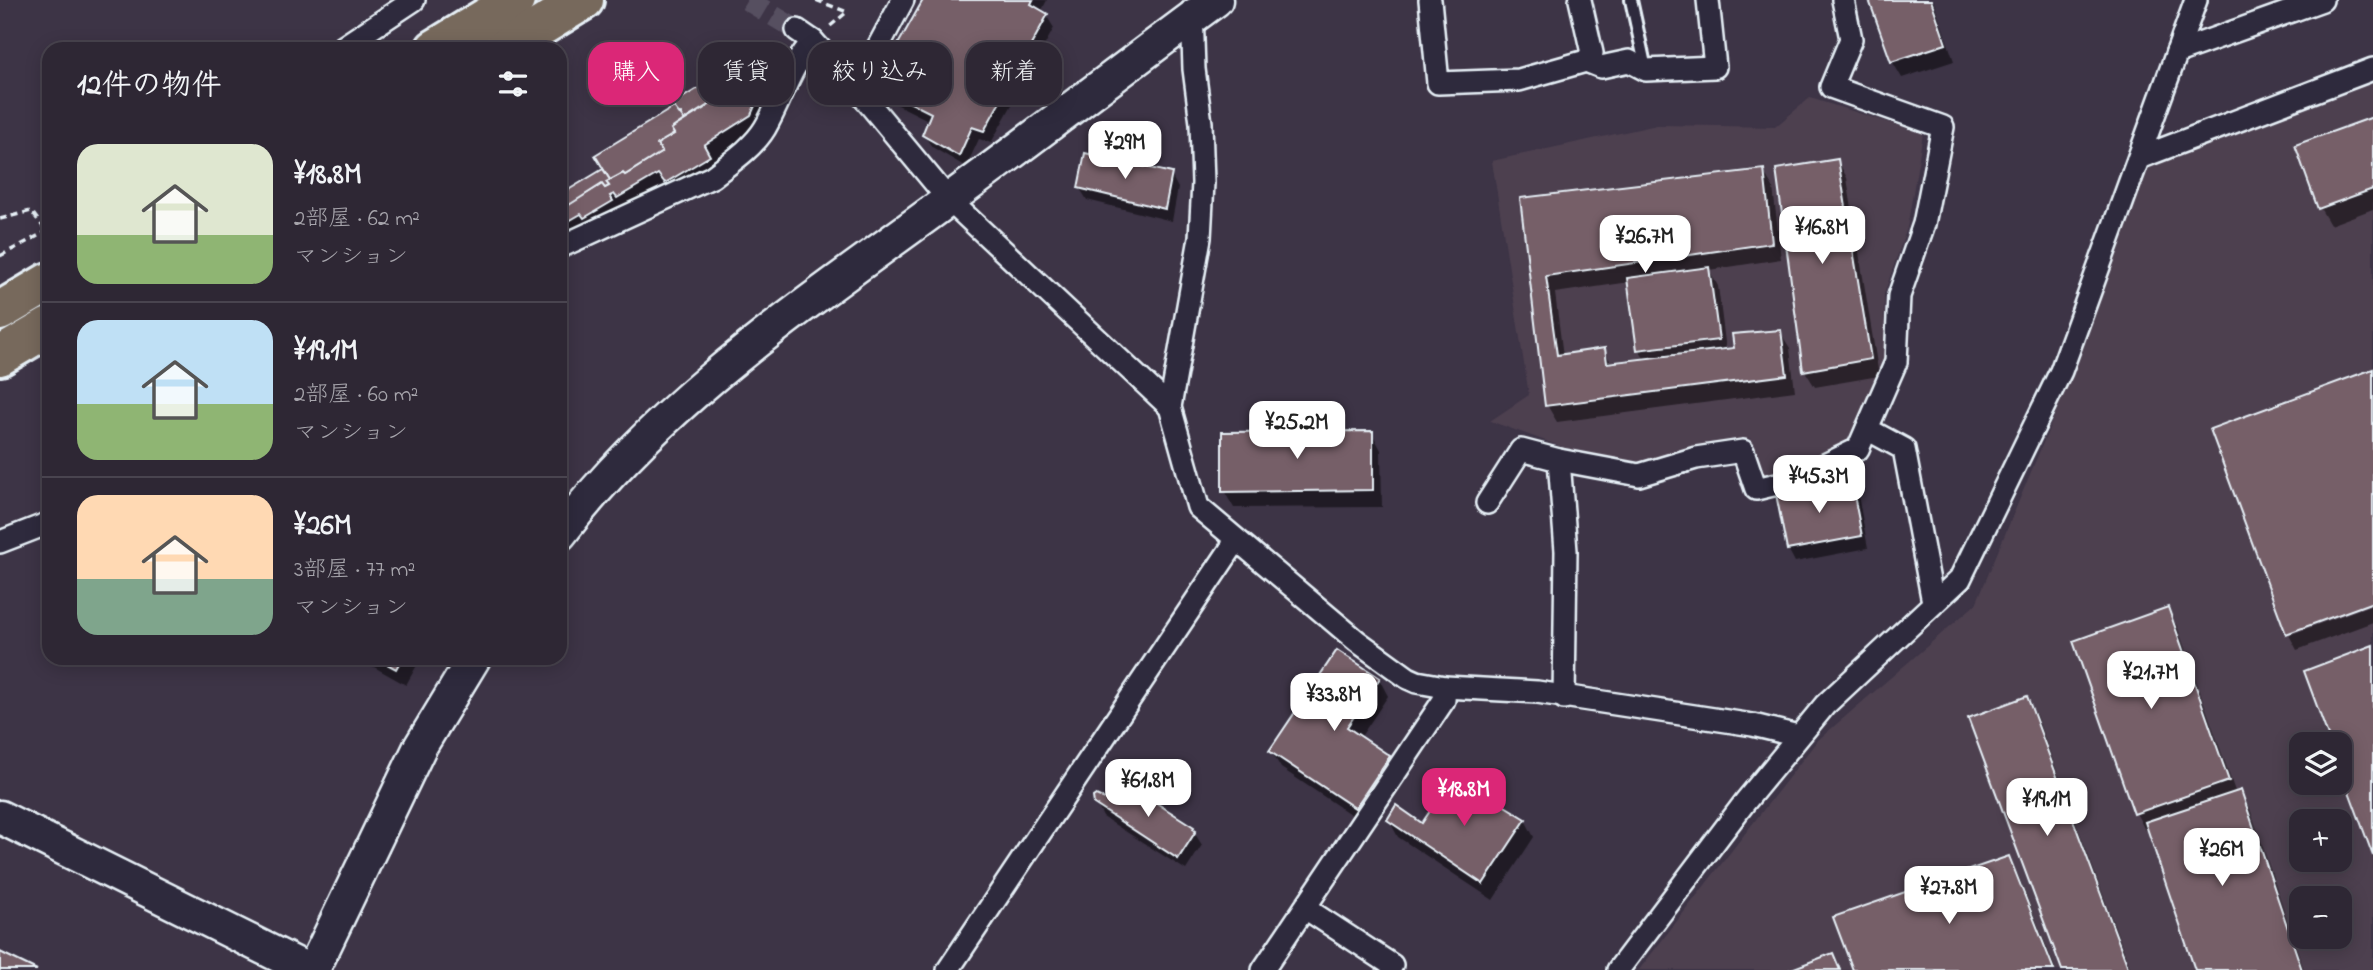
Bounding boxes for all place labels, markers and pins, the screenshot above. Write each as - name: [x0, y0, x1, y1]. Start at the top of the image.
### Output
- pin: ¥29M: [1084, 122, 1166, 181]
- pin: ¥16.8M: [1765, 206, 1879, 266]
- pin: ¥26.7M: [1588, 216, 1702, 275]
- pin: ¥25.2M: [1240, 402, 1354, 461]
- pin: ¥45.3M: [1762, 456, 1876, 515]
- pin: ¥21.7M: [2094, 652, 2208, 711]
- pin: ¥33.8M: [1277, 674, 1391, 733]
- pin: ¥61.8M: [1091, 760, 1205, 819]
- pin: ¥18.8M: [1407, 768, 1521, 828]
- pin: ¥19.1M: [1990, 778, 2104, 838]
- pin: ¥26M: [2181, 828, 2263, 888]
- pin: ¥27.8M: [1892, 866, 2006, 926]

